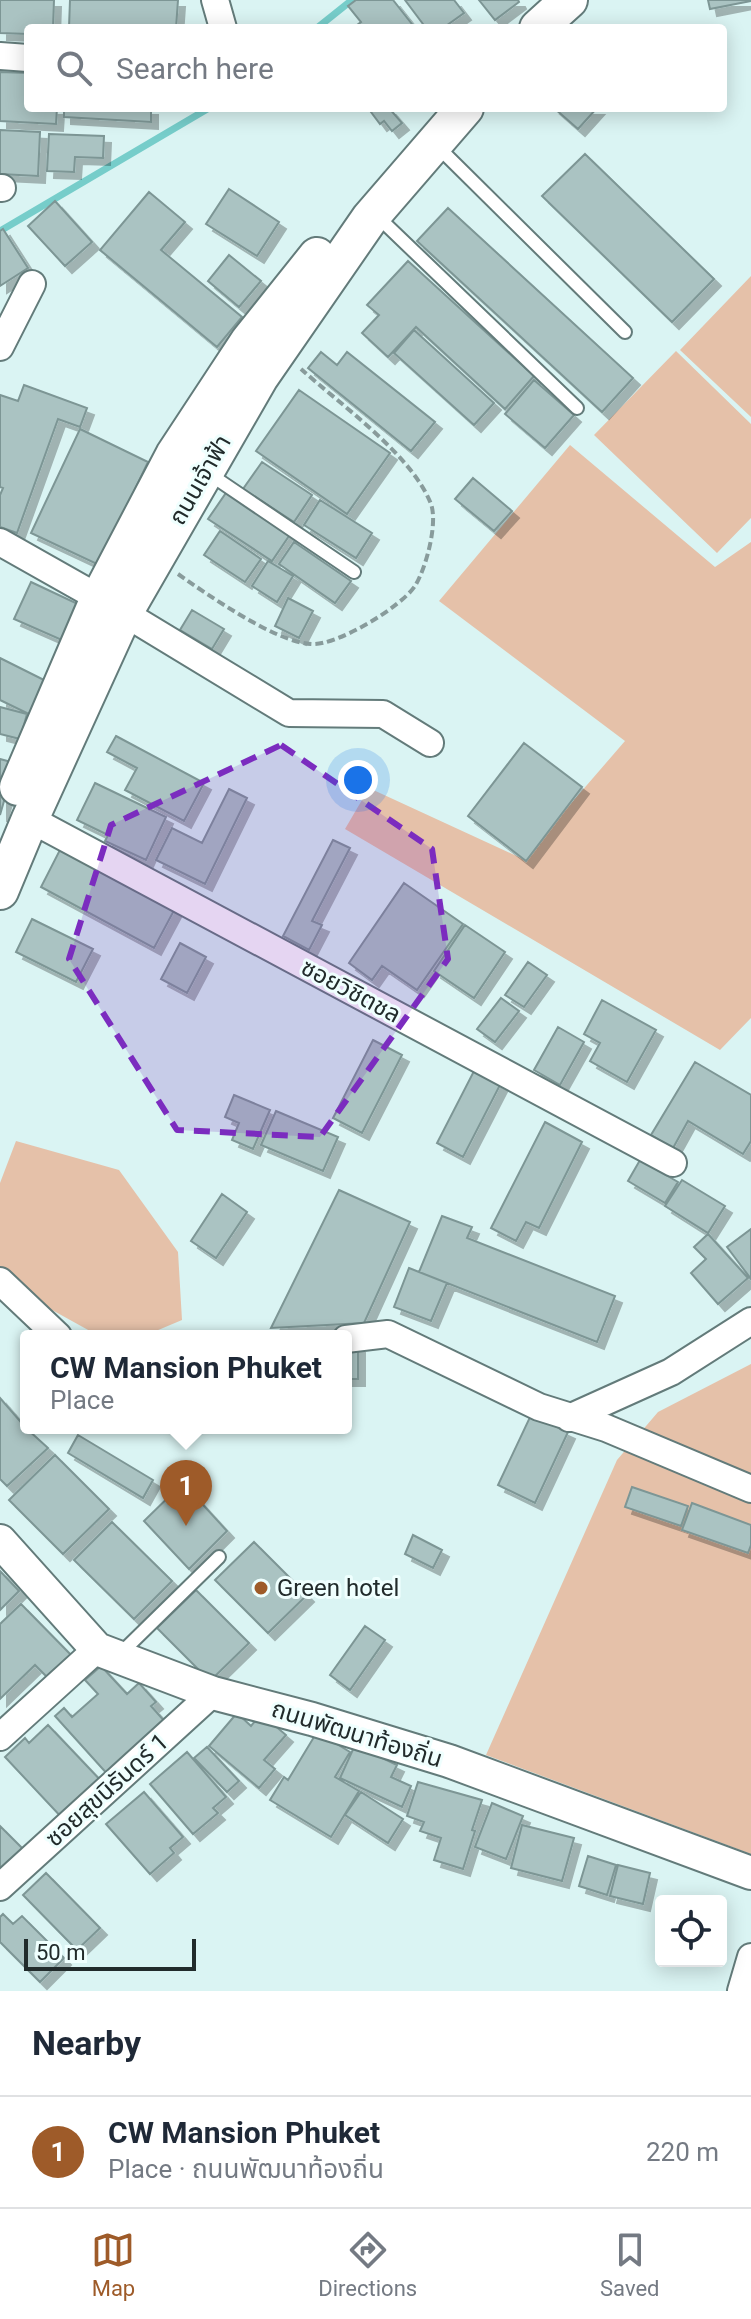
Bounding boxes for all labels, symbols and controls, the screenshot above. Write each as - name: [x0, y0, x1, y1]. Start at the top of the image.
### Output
- search box: [24, 24, 727, 112]
- icon: search: [52, 46, 96, 90]
- text: Search here: [116, 51, 274, 86]
- street label: ถนนเจ้าฟ้า: [163, 430, 237, 530]
- your location: [338, 760, 378, 800]
- street label: ซอยวิชิตชล: [296, 953, 406, 1029]
- popup: [20, 1330, 352, 1434]
- text: CW Mansion Phuket: [50, 1350, 322, 1385]
- text: Place: [50, 1385, 114, 1415]
- pin: 1: [160, 1460, 212, 1526]
- place label: Green hotel: [277, 1574, 399, 1602]
- marker: Green hotel: [252, 1579, 270, 1597]
- street label: ถนนพัฒนาท้องถิ่น: [268, 1693, 446, 1773]
- street label: ซอยสุขนิรันดร์ 1: [40, 1728, 175, 1853]
- map controls: [655, 1895, 727, 1967]
- button: locate: [655, 1895, 727, 1967]
- scale bar: [24, 1935, 196, 1971]
- text: 50 m: [36, 1940, 85, 1965]
- text: Nearby: [32, 2023, 141, 2063]
- text: CW Mansion Phuket: [108, 2115, 380, 2150]
- text: 1: [51, 2137, 65, 2167]
- text: 220 m: [646, 2137, 719, 2167]
- text: Place · ถนนพัฒนาท้องถิ่น: [108, 2154, 384, 2184]
- tab: Map: [91, 2228, 135, 2301]
- tab: Directions: [318, 2228, 417, 2301]
- tab: Saved: [600, 2228, 660, 2301]

